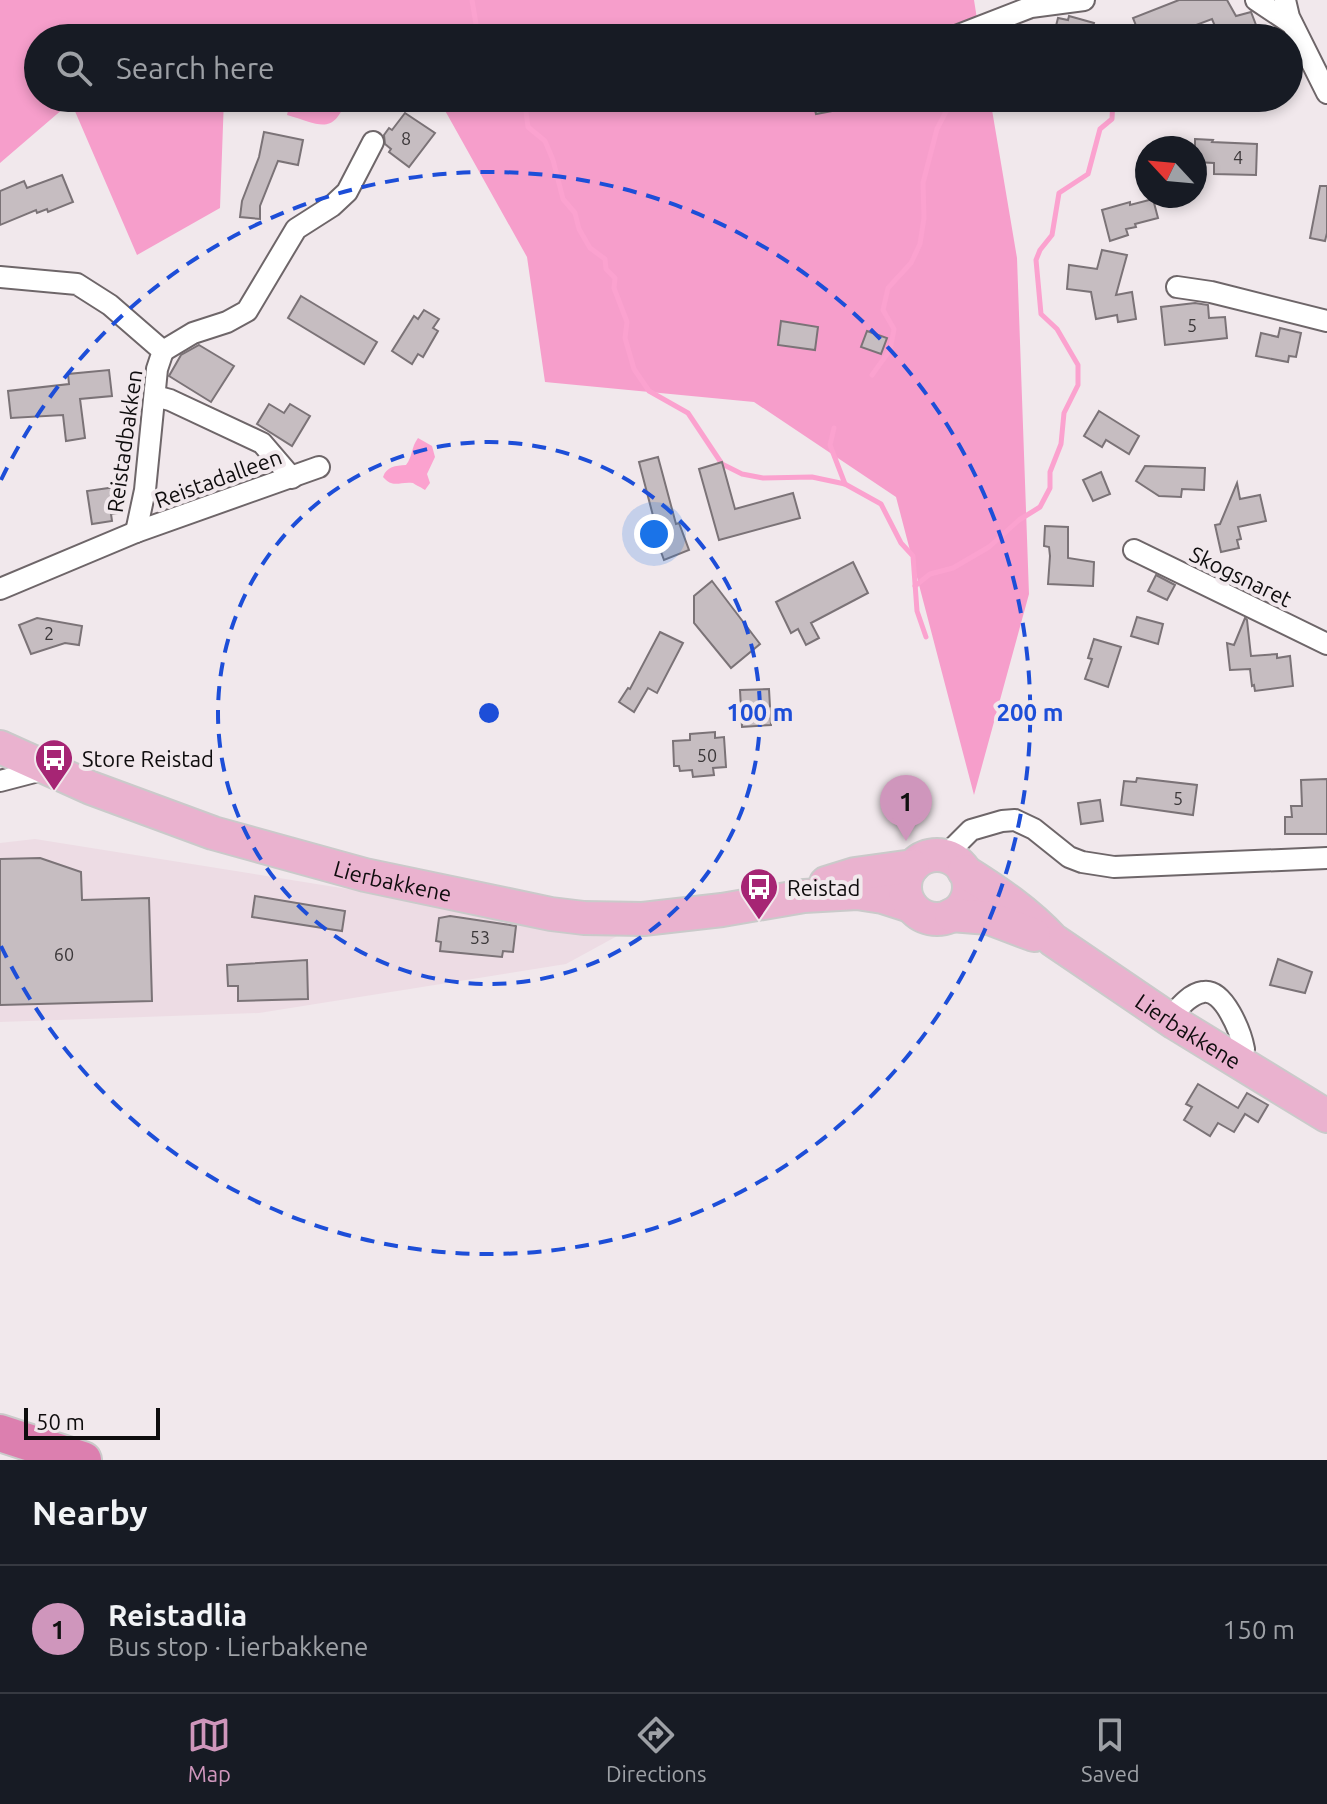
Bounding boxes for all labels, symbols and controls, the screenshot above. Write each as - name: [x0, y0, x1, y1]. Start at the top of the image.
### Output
- search box: [24, 24, 1303, 112]
- icon: search: [52, 46, 96, 90]
- text: Search here: [116, 51, 275, 85]
- house number: 8: [401, 128, 411, 148]
- north arrow: [1135, 136, 1207, 208]
- house number: 4: [1233, 147, 1243, 167]
- house number: 5: [1187, 315, 1197, 335]
- street label: Reistadbakken: [102, 368, 146, 514]
- street label: Reistadalleen: [151, 443, 285, 513]
- your location: [634, 514, 674, 554]
- street label: Skogsnaret: [1186, 541, 1296, 612]
- house number: 2: [44, 623, 54, 643]
- centre of rings: [475, 699, 503, 727]
- text: 100 m: [727, 699, 793, 726]
- text: 200 m: [997, 699, 1063, 726]
- bus stop icon: Store Reistad: [33, 737, 75, 792]
- house number: 50: [697, 745, 717, 765]
- place label: Store Reistad: [82, 746, 214, 771]
- pin: 1: [880, 775, 932, 841]
- house number: 5: [1173, 788, 1183, 808]
- street label: Lierbakkene: [331, 855, 454, 905]
- bus stop icon: Reistad: [738, 866, 780, 921]
- place label: Reistad: [787, 875, 860, 900]
- house number: 53: [470, 927, 490, 947]
- house number: 60: [54, 944, 74, 964]
- street label: Lierbakkene: [1131, 988, 1246, 1073]
- scale bar: [24, 1404, 160, 1440]
- text: 50 m: [36, 1409, 85, 1434]
- text: Nearby: [32, 1493, 147, 1531]
- text: Reistadlia: [108, 1598, 247, 1632]
- text: 1: [51, 1615, 65, 1644]
- text: 150 m: [1223, 1615, 1295, 1644]
- text: Bus stop · Lierbakkene: [108, 1632, 368, 1661]
- tab: Map: [187, 1713, 231, 1786]
- tab: Directions: [606, 1713, 706, 1786]
- tab: Saved: [1081, 1713, 1140, 1786]

